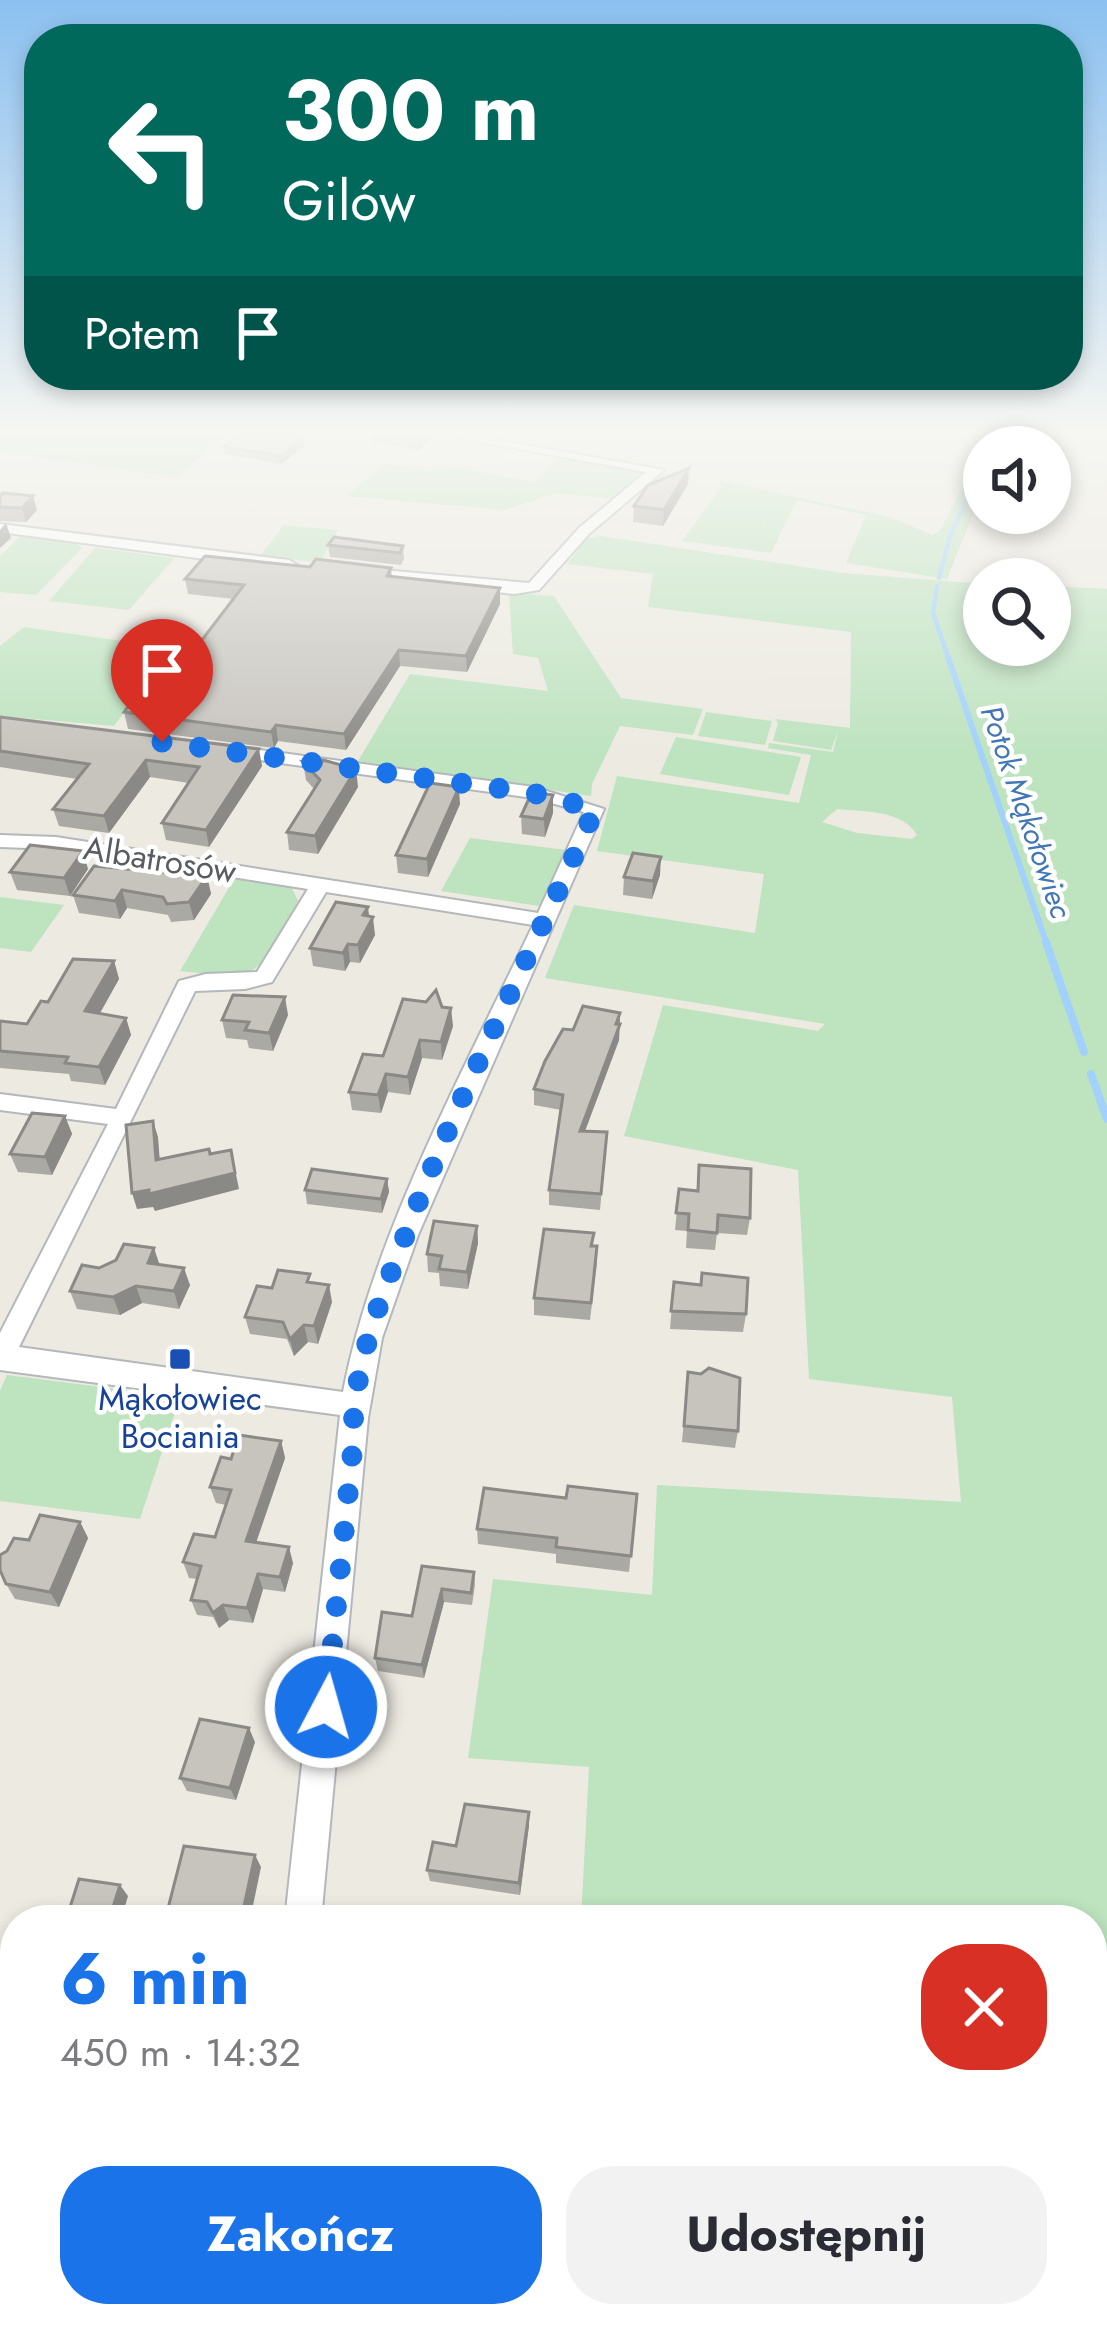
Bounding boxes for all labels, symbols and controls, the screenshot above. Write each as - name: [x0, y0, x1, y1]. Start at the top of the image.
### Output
- text: 300 m: [282, 50, 539, 172]
- icon: left: [84, 72, 240, 228]
- text: Gilów: [282, 162, 416, 240]
- icon: arrive: [225, 300, 291, 366]
- text: Potem: [84, 301, 201, 366]
- map controls: [963, 426, 1071, 666]
- button: sound: [963, 426, 1071, 534]
- button: search: [963, 558, 1071, 666]
- pin: [111, 619, 213, 742]
- icon: arrive: [129, 637, 195, 703]
- water label: Potok Mąkołowiec: [970, 700, 1083, 924]
- street label: Albatrosów: [80, 824, 240, 895]
- marker: Mąkołowiec Bociania: [167, 1346, 193, 1372]
- place label: Mąkołowiec Bociania: [98, 1375, 262, 1460]
- position arrow: [263, 1644, 389, 1770]
- text: 6 min: [60, 1927, 250, 2031]
- button: close: [921, 1944, 1047, 2070]
- text: 450 m · 14:32: [60, 2024, 301, 2081]
- button: Zakończ: [60, 2166, 542, 2304]
- button: Udostępnij: [566, 2166, 1047, 2304]

